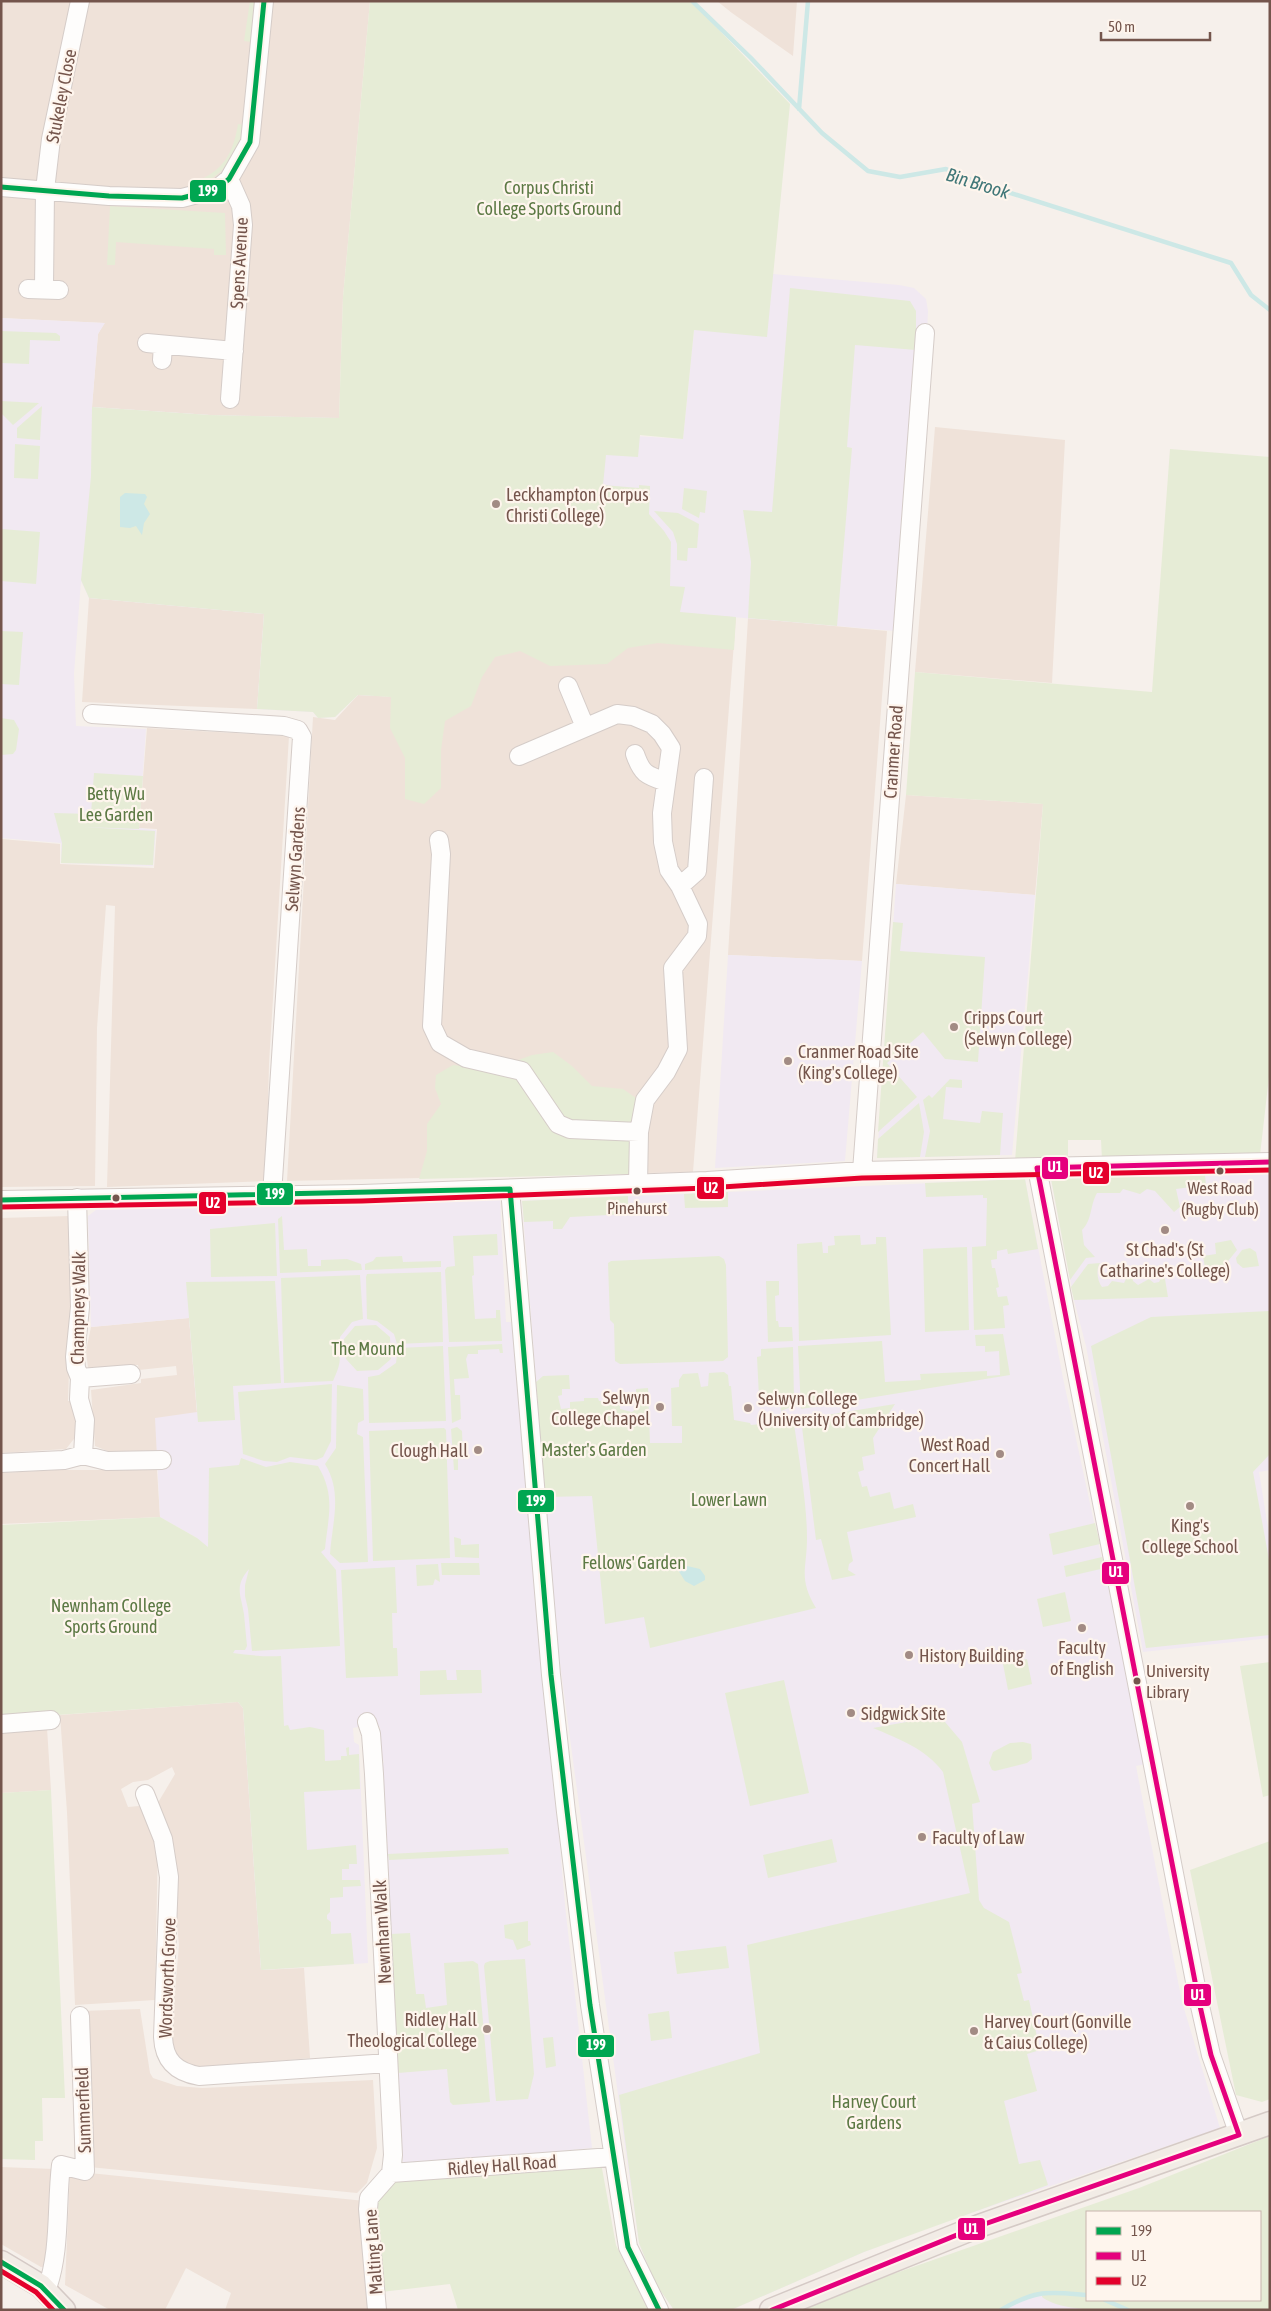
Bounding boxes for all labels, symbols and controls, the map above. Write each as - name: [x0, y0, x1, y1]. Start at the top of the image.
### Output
- scale bar: [1101, 10, 1210, 42]
- text: 50 m: [1108, 18, 1135, 35]
- street label: Stukeley Close: [42, 47, 80, 145]
- water label: Bin Brook: [943, 163, 1013, 203]
- park label: Corpus Christi College Sports Ground: [476, 177, 622, 219]
- line badge: 199: [189, 179, 227, 203]
- text: 199: [198, 183, 218, 199]
- street label: Spens Avenue: [226, 217, 252, 309]
- place label: Leckhampton (Corpus Christi College): [506, 484, 649, 526]
- marker: Leckhampton (Corpus Christi College): [490, 498, 502, 510]
- street label: Cranmer Road: [879, 705, 907, 799]
- park label: Betty Wu Lee Garden: [79, 783, 153, 825]
- street label: Selwyn Gardens: [281, 806, 309, 912]
- place label: Cripps Court (Selwyn College): [964, 1007, 1072, 1049]
- marker: Cripps Court (Selwyn College): [948, 1021, 960, 1033]
- place label: Cranmer Road Site (King's College): [798, 1041, 919, 1083]
- marker: Cranmer Road Site (King's College): [782, 1055, 794, 1067]
- line badge: U1: [1041, 1156, 1069, 1180]
- text: U1: [1048, 1159, 1063, 1175]
- line badge: U2: [1082, 1161, 1110, 1185]
- text: U2: [1089, 1165, 1104, 1181]
- marker: West Road (Rugby Club): [1215, 1166, 1225, 1176]
- line badge: U2: [696, 1176, 725, 1200]
- place label: West Road (Rugby Club): [1181, 1178, 1259, 1219]
- text: U2: [704, 1180, 719, 1196]
- line badge: 199: [256, 1182, 294, 1206]
- text: 199: [265, 1186, 285, 1202]
- marker: Pinehurst: [632, 1186, 642, 1196]
- line badge: U2: [198, 1191, 227, 1215]
- unlabelled marker: [111, 1193, 121, 1203]
- text: U2: [206, 1195, 221, 1211]
- place label: Pinehurst: [607, 1198, 667, 1218]
- marker: St Chad's (St Catharine's College): [1159, 1224, 1171, 1236]
- place label: St Chad's (St Catharine's College): [1100, 1239, 1230, 1281]
- street label: Champneys Walk: [67, 1251, 89, 1365]
- park label: The Mound: [331, 1338, 405, 1359]
- place label: Selwyn College Chapel: [551, 1387, 650, 1429]
- place label: Selwyn College (University of Cambridge): [758, 1388, 924, 1430]
- marker: Selwyn College Chapel: [654, 1401, 666, 1413]
- marker: Selwyn College (University of Cambridge): [742, 1402, 754, 1414]
- place label: West Road Concert Hall: [909, 1434, 990, 1476]
- park label: Master's Garden: [541, 1439, 647, 1460]
- place label: Clough Hall: [391, 1440, 468, 1461]
- marker: Clough Hall: [472, 1444, 484, 1456]
- marker: West Road Concert Hall: [994, 1448, 1006, 1460]
- line badge: 199: [517, 1489, 555, 1513]
- park label: Lower Lawn: [691, 1489, 767, 1510]
- text: 199: [526, 1493, 546, 1509]
- marker: King's College School: [1184, 1500, 1196, 1512]
- place label: King's College School: [1142, 1515, 1239, 1557]
- park label: Fellows' Garden: [582, 1552, 686, 1573]
- line badge: U1: [1101, 1561, 1130, 1585]
- text: U1: [1109, 1564, 1124, 1580]
- park label: Newnham College Sports Ground: [51, 1595, 171, 1637]
- marker: Faculty of English: [1076, 1622, 1088, 1634]
- place label: Faculty of English: [1050, 1637, 1114, 1679]
- place label: History Building: [919, 1645, 1024, 1666]
- marker: History Building: [903, 1649, 915, 1661]
- place label: University Library: [1146, 1661, 1210, 1702]
- marker: University Library: [1132, 1676, 1142, 1686]
- place label: Sidgwick Site: [861, 1703, 946, 1724]
- marker: Sidgwick Site: [845, 1707, 857, 1719]
- place label: Faculty of Law: [932, 1827, 1025, 1848]
- marker: Faculty of Law: [916, 1831, 928, 1843]
- street label: Newnham Walk: [369, 1879, 395, 1985]
- street label: Wordsworth Grove: [154, 1918, 180, 2038]
- line badge: U1: [1183, 1983, 1212, 2007]
- text: U1: [1191, 1987, 1206, 2003]
- place label: Ridley Hall Theological College: [347, 2009, 477, 2051]
- place label: Harvey Court (Gonville & Caius College): [984, 2011, 1131, 2053]
- marker: Ridley Hall Theological College: [481, 2023, 493, 2035]
- marker: Harvey Court (Gonville & Caius College): [968, 2025, 980, 2037]
- line badge: 199: [577, 2034, 615, 2058]
- text: 199: [586, 2037, 606, 2053]
- street label: Summerfield: [71, 2067, 95, 2153]
- park label: Harvey Court Gardens: [832, 2091, 916, 2133]
- street label: Ridley Hall Road: [447, 2151, 557, 2179]
- street label: Malting Lane: [360, 2209, 386, 2295]
- legend: [1086, 2211, 1261, 2301]
- line badge: U1: [957, 2217, 986, 2241]
- text: U1: [964, 2221, 979, 2237]
- text: 199: [1131, 2222, 1152, 2239]
- text: U1: [1131, 2247, 1147, 2264]
- text: U2: [1131, 2272, 1147, 2289]

